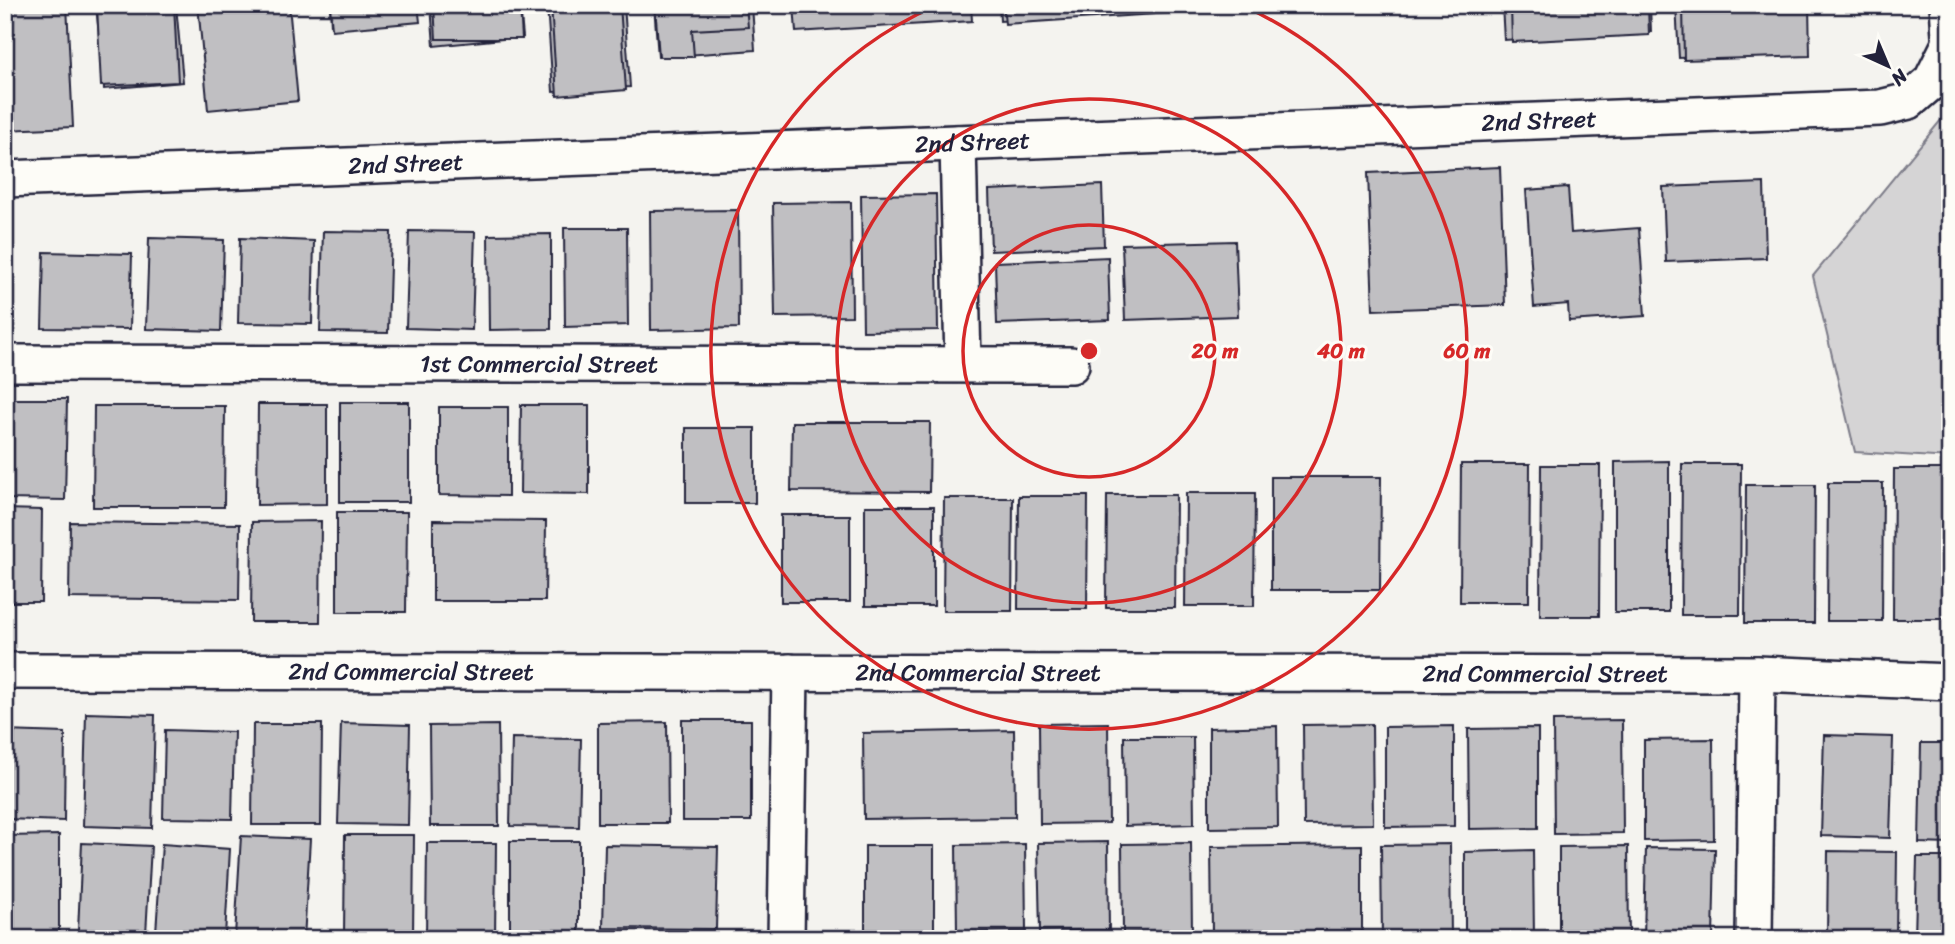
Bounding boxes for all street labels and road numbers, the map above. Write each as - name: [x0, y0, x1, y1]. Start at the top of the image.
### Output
- street label: 2nd Street: [1480, 98, 1597, 144]
- street label: 2nd Street: [914, 119, 1031, 166]
- street label: 2nd Street: [347, 141, 464, 187]
- street label: 1st Commercial Street: [420, 343, 658, 385]
- street label: 2nd Commercial Street: [288, 650, 534, 693]
- street label: 2nd Commercial Street: [855, 651, 1101, 694]
- street label: 2nd Commercial Street: [1422, 652, 1668, 695]

